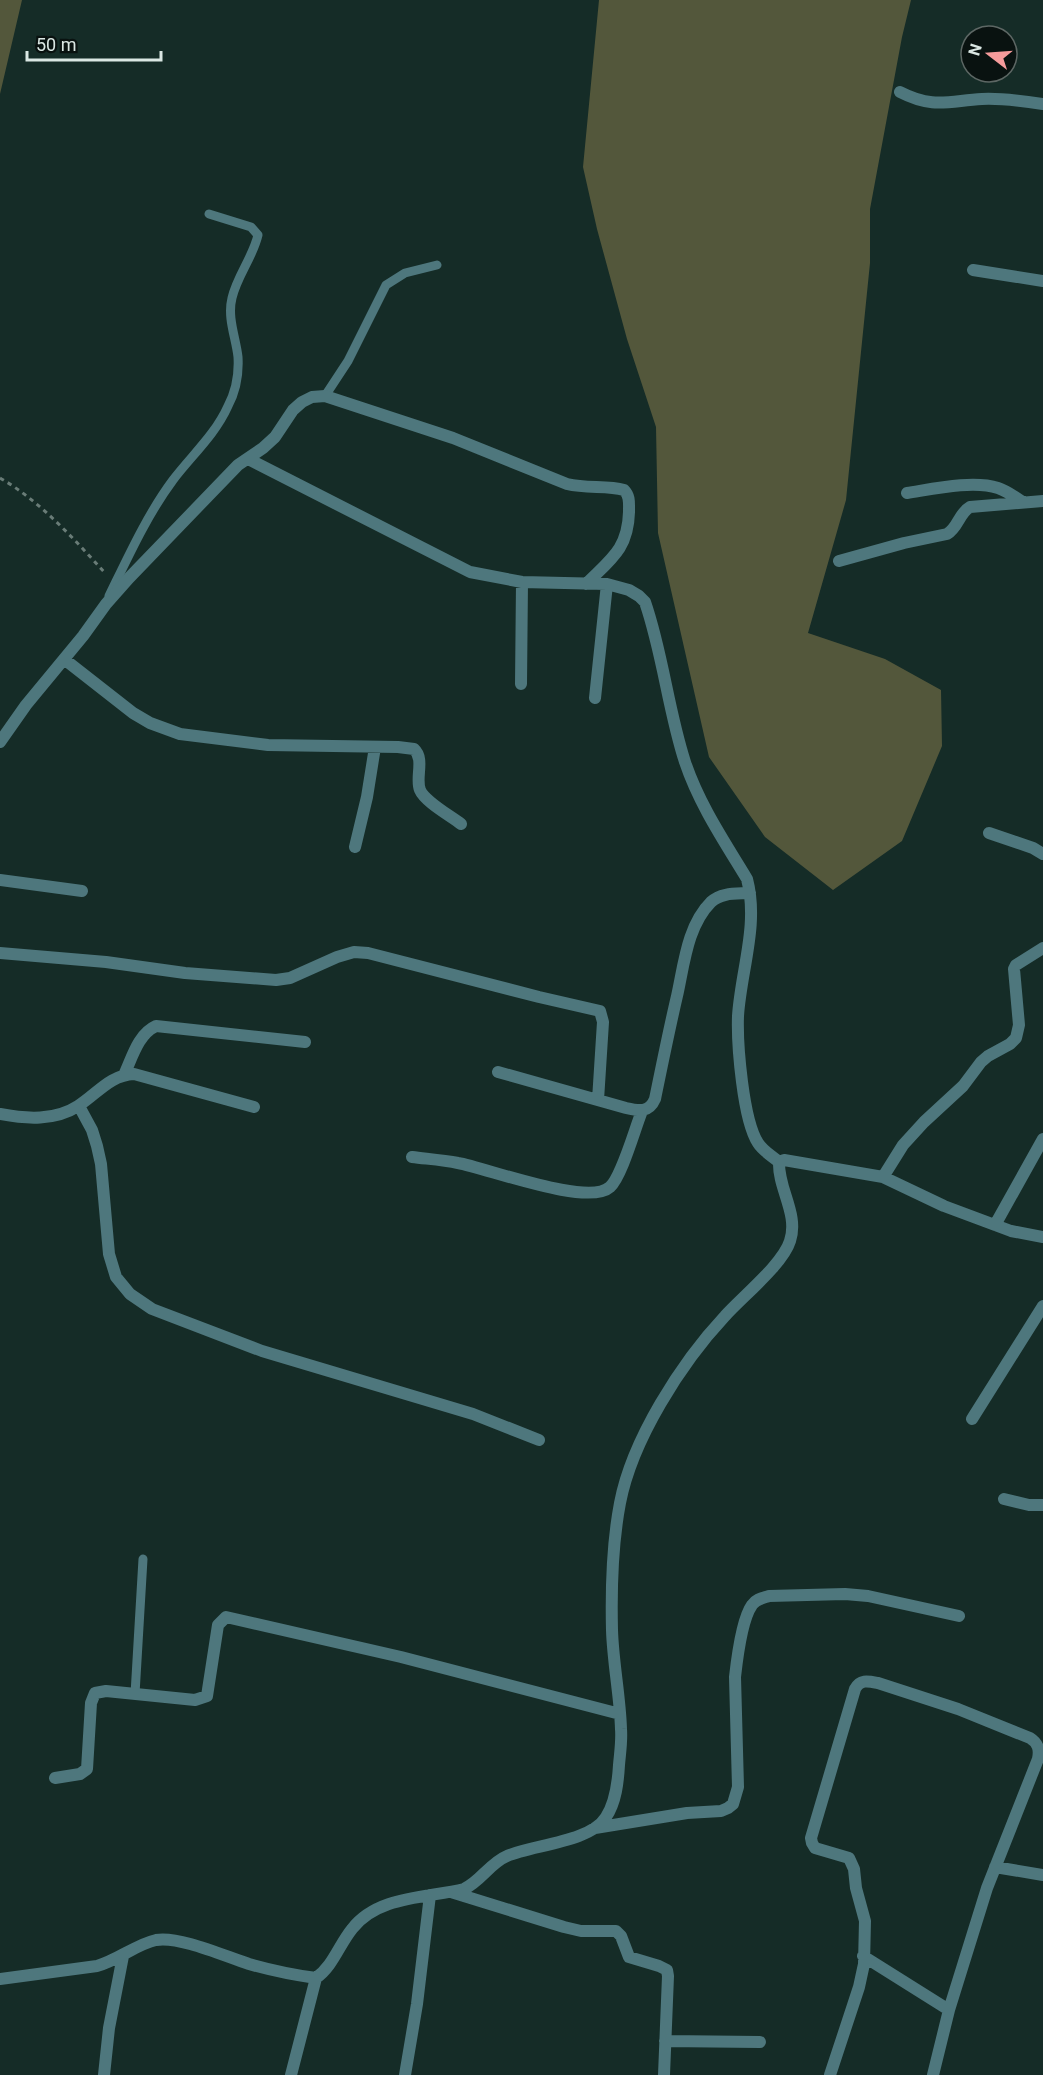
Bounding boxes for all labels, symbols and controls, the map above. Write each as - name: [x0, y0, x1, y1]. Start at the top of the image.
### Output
- scale bar: [27, 24, 160, 62]
- north arrow: [959, 24, 1019, 84]
- text: 50 m: [36, 34, 76, 55]
- text: N: [964, 42, 986, 58]

